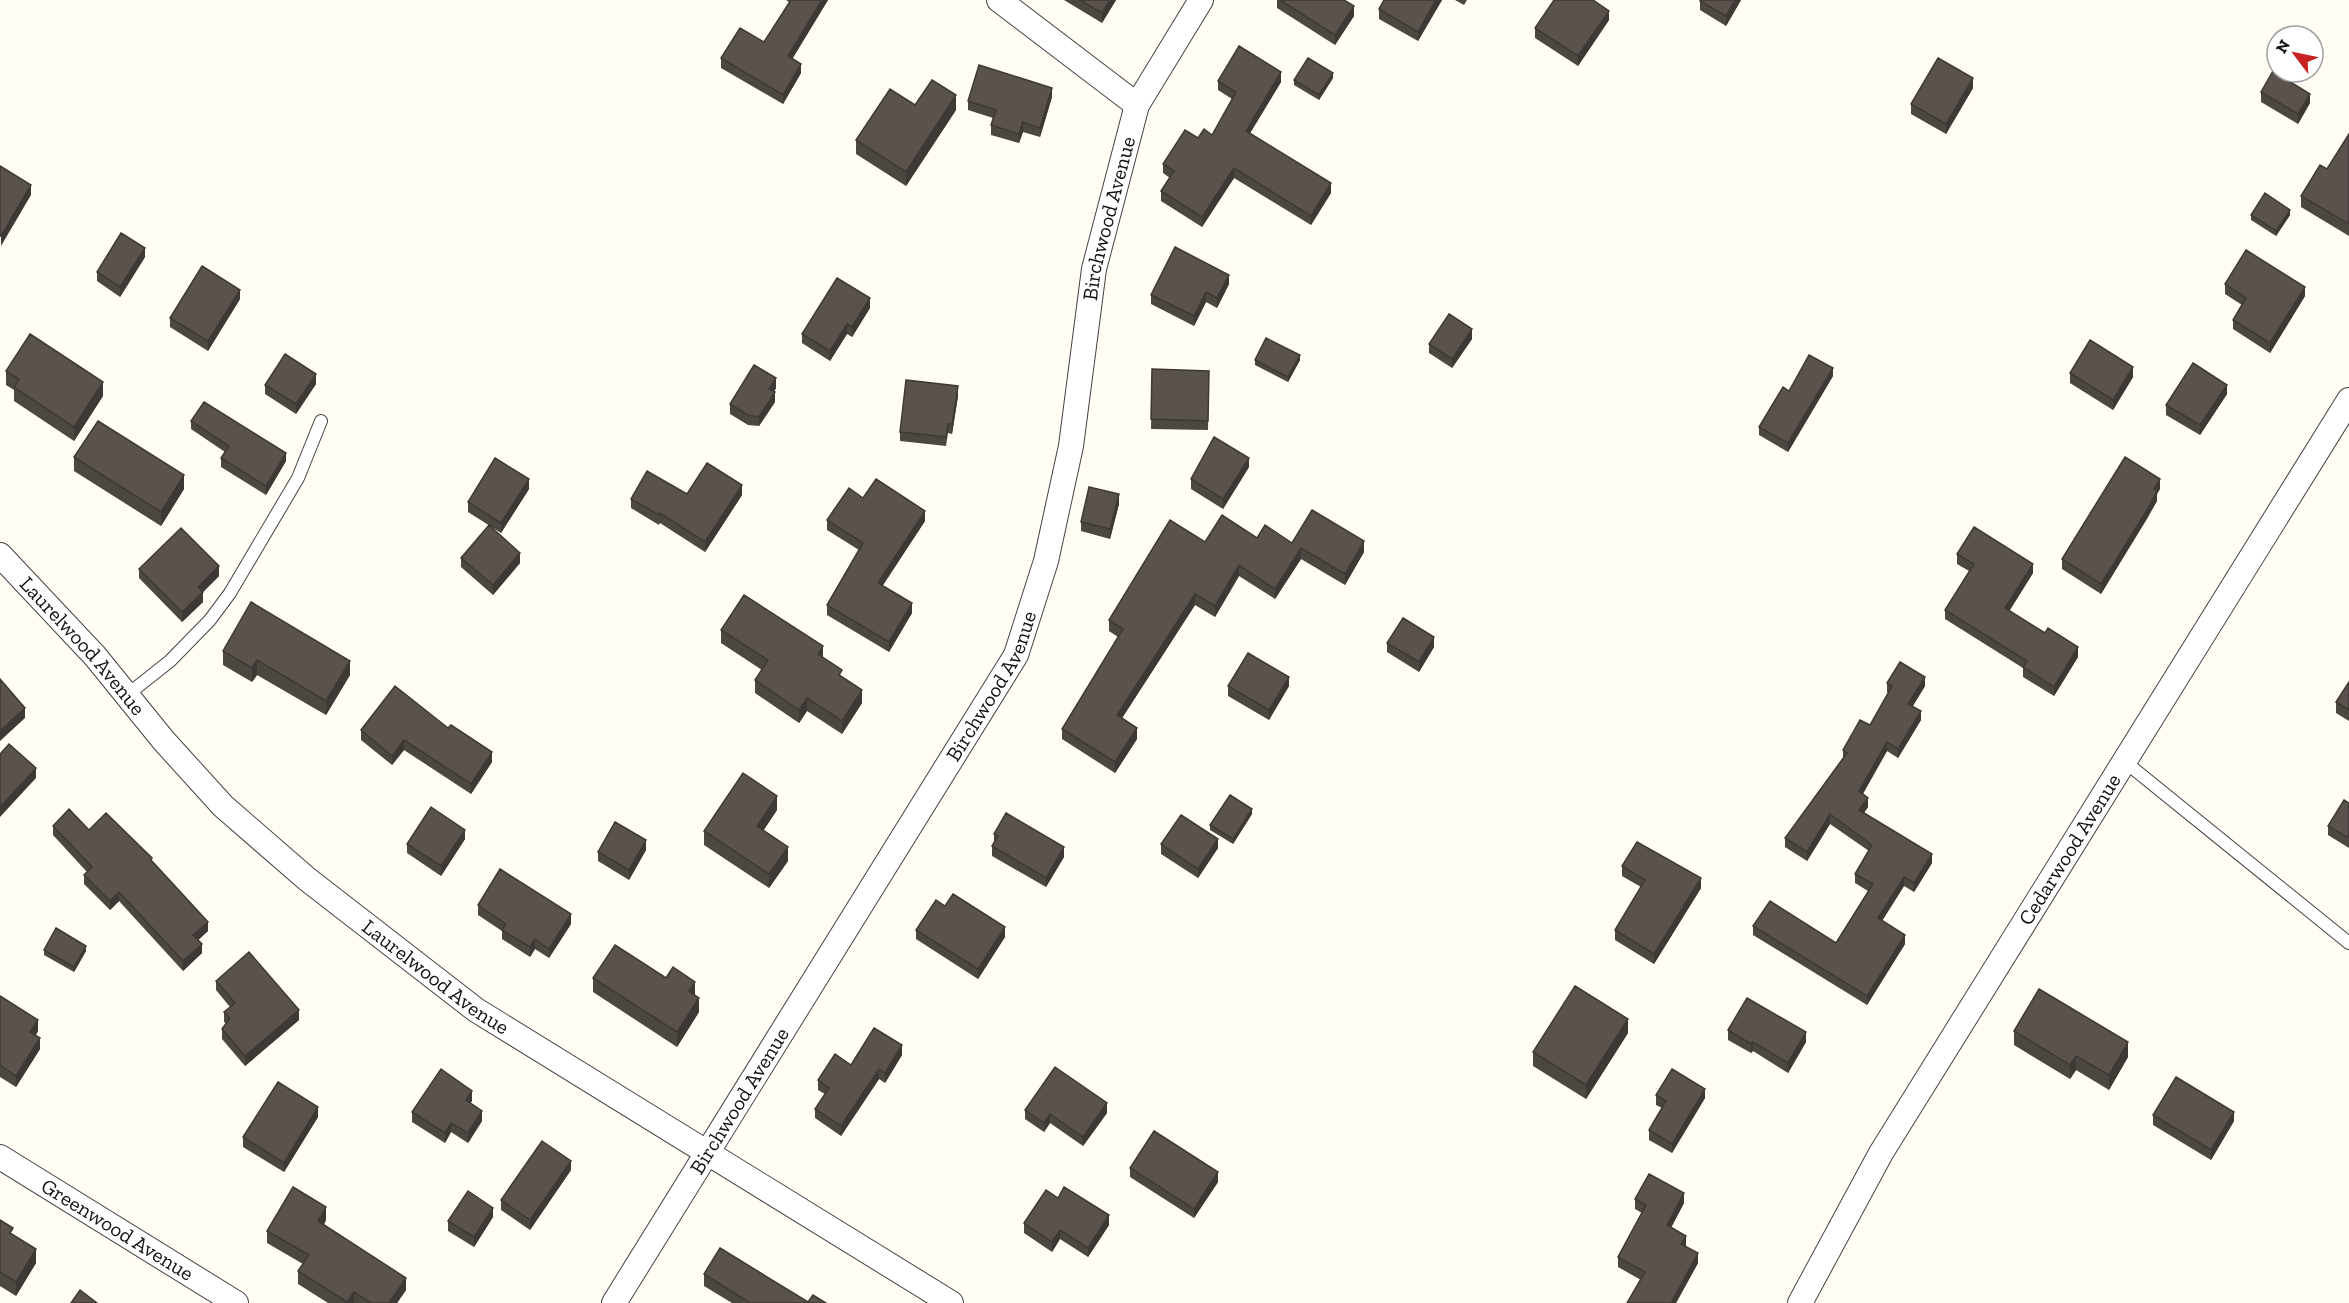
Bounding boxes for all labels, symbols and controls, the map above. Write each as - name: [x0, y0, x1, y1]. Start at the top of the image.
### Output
- north arrow: [2265, 24, 2325, 84]
- text: N: [2271, 36, 2294, 57]
- street label: Birchwood Avenue: [1077, 133, 1140, 302]
- street label: Laurelwood Avenue: [15, 571, 151, 720]
- street label: Birchwood Avenue: [940, 608, 1041, 766]
- street label: Cedarwood Avenue: [2013, 769, 2126, 929]
- street label: Laurelwood Avenue: [358, 914, 514, 1039]
- street label: Birchwood Avenue: [684, 1022, 794, 1179]
- street label: Greenwood Avenue: [37, 1173, 198, 1286]

